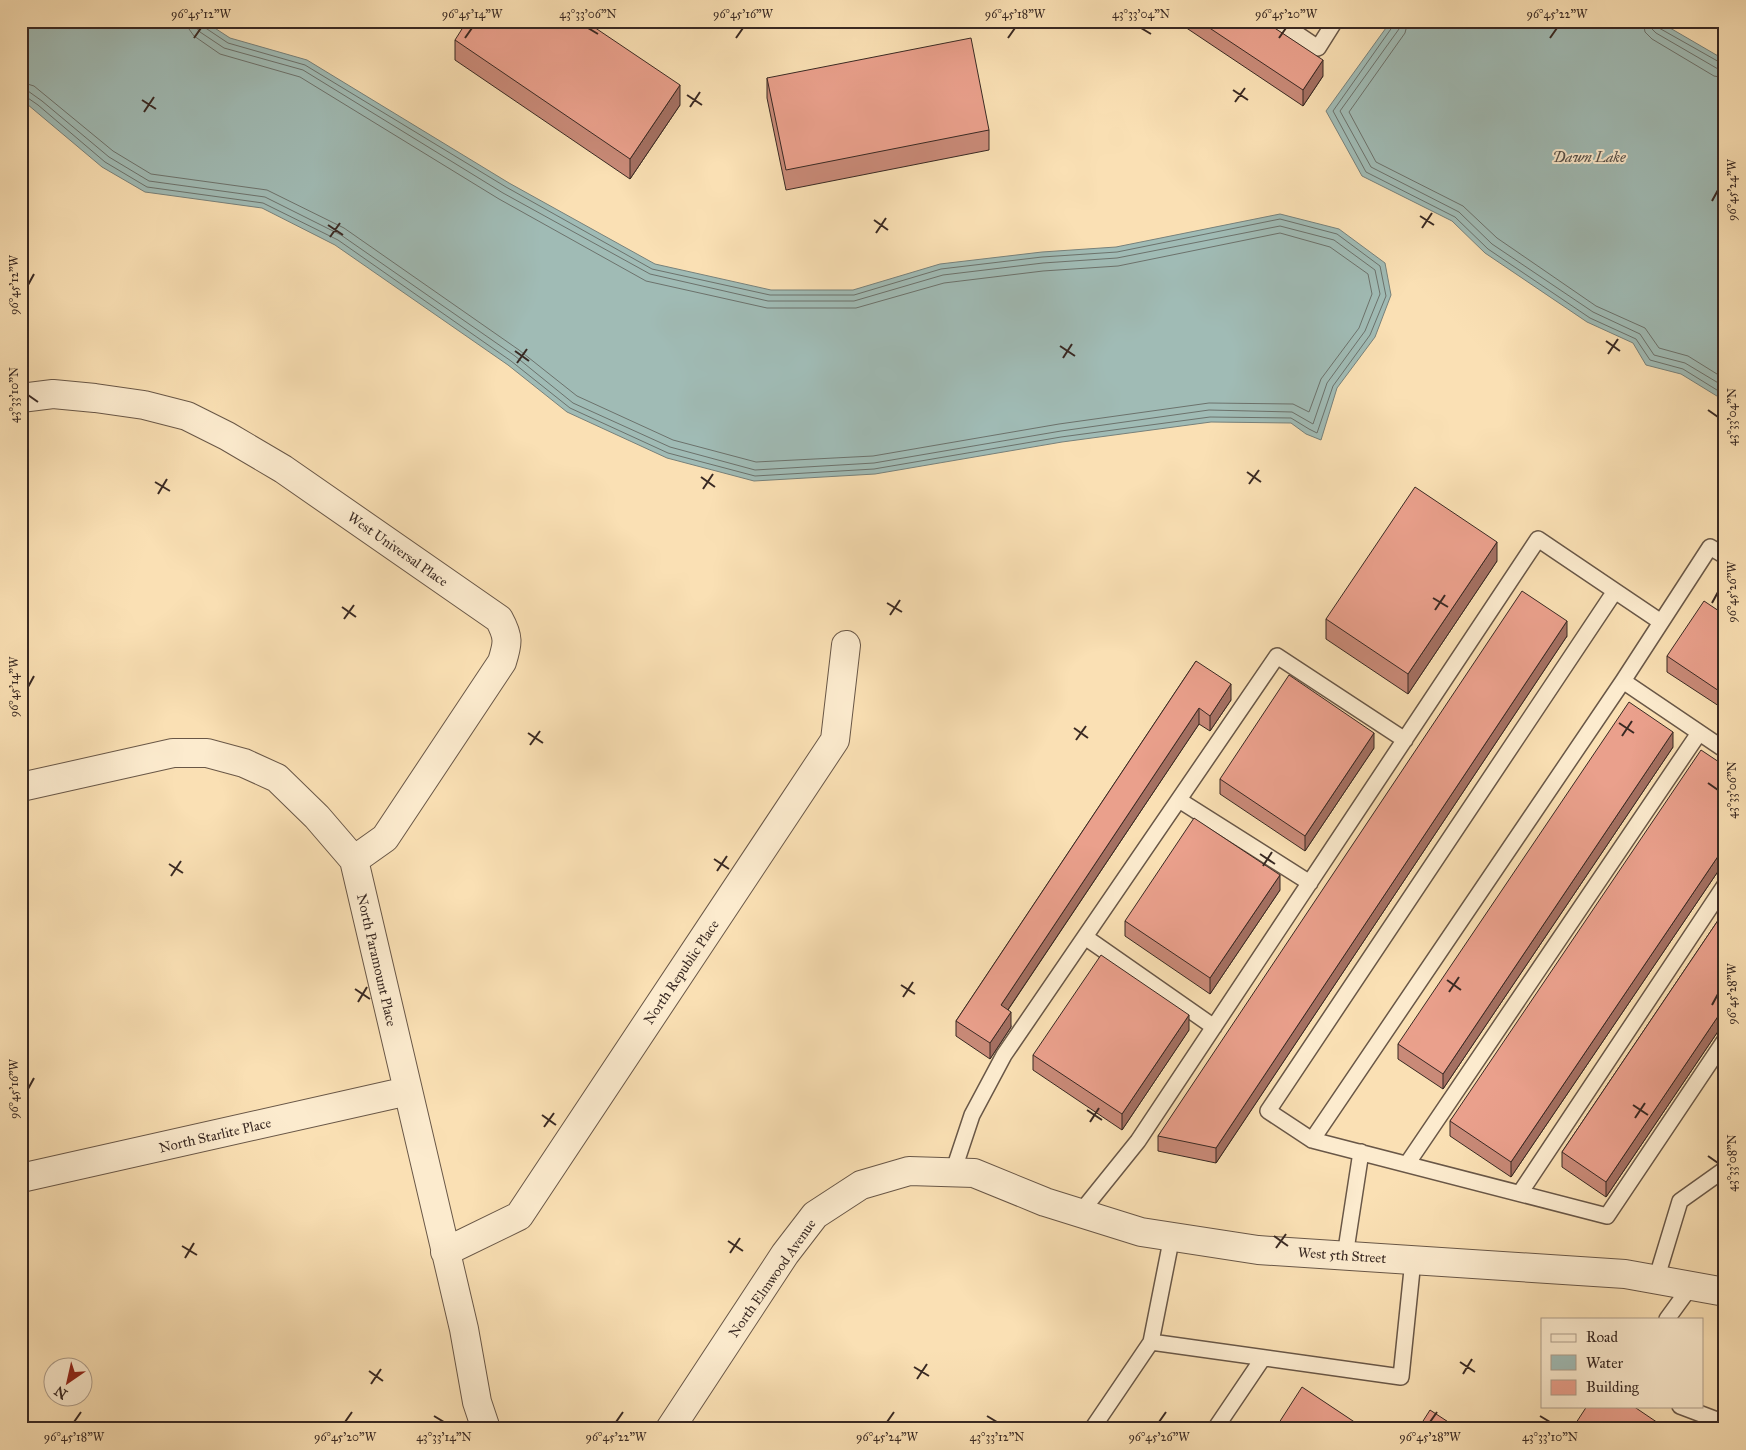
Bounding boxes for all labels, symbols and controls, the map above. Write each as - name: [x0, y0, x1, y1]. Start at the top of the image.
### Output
- text: 96°45'12"W: [171, 7, 232, 21]
- text: 96°45'14"W: [442, 7, 503, 21]
- text: 43°33'06"N: [559, 7, 617, 21]
- text: 96°45'16"W: [713, 7, 774, 21]
- text: 96°45'18"W: [985, 7, 1046, 21]
- text: 43°33'04"N: [1112, 7, 1170, 21]
- text: 96°45'20"W: [1255, 7, 1318, 21]
- text: 96°45'22"W: [1527, 7, 1588, 21]
- water label: Dawn Lake: [1552, 148, 1626, 166]
- text: 96°45'24"W: [1725, 159, 1739, 221]
- text: 96°45'12"W: [7, 254, 21, 315]
- text: 43°33'10"N: [7, 367, 21, 423]
- text: 43°33'04"N: [1725, 388, 1739, 446]
- street label: West Universal Place: [344, 508, 451, 590]
- text: 96°45'26"W: [1725, 561, 1739, 623]
- text: 96°45'14"W: [7, 656, 21, 717]
- text: 43°33'06"N: [1725, 761, 1739, 819]
- street label: North Paramount Place: [353, 892, 400, 1028]
- street label: North Republic Place: [640, 917, 723, 1028]
- text: 96°45'28"W: [1725, 963, 1739, 1025]
- text: 96°45'16"W: [7, 1058, 21, 1119]
- street label: North Starlite Place: [157, 1114, 273, 1157]
- text: 43°33'08"N: [1725, 1134, 1739, 1192]
- street label: North Elmwood Avenue: [725, 1216, 820, 1341]
- street label: West 5th Street: [1297, 1244, 1387, 1267]
- legend: [1541, 1318, 1704, 1408]
- text: Road: [1586, 1328, 1618, 1346]
- text: Water: [1586, 1354, 1623, 1372]
- north arrow: [42, 1358, 92, 1408]
- text: Building: [1586, 1378, 1640, 1396]
- text: N: [51, 1382, 71, 1403]
- text: 96°45'18"W: [44, 1430, 105, 1444]
- text: 96°45'20"W: [314, 1430, 377, 1444]
- text: 43°33'14"N: [416, 1430, 472, 1444]
- text: 96°45'22"W: [586, 1430, 647, 1444]
- text: 96°45'24"W: [856, 1430, 918, 1444]
- text: 43°33'12"N: [970, 1430, 1024, 1444]
- text: 96°45'26"W: [1128, 1430, 1190, 1444]
- text: 96°45'28"W: [1399, 1430, 1461, 1444]
- text: 43°33'10"N: [1522, 1430, 1578, 1444]

